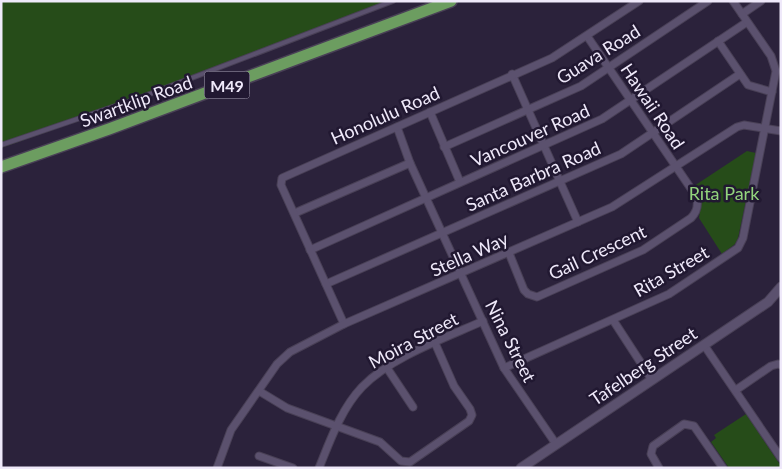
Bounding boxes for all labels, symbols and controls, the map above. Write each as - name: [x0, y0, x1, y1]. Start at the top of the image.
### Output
- street label: Guava Road: [552, 20, 644, 88]
- street label: Hawaii Road: [616, 59, 690, 153]
- street label: Swartklip Road: [77, 71, 195, 131]
- road number: M49: [204, 72, 250, 98]
- street label: Honolulu Road: [327, 81, 443, 149]
- street label: Vancouver Road: [467, 99, 593, 171]
- street label: Santa Barbra Road: [462, 136, 604, 216]
- park label: Rita Park: [689, 182, 760, 204]
- street label: Gail Crescent: [545, 220, 650, 284]
- street label: Stella Way: [427, 227, 512, 281]
- street label: Rita Street: [630, 240, 713, 301]
- street label: Nina Street: [481, 296, 541, 386]
- street label: Moira Street: [364, 307, 462, 373]
- street label: Tafelberg Street: [585, 322, 701, 410]

